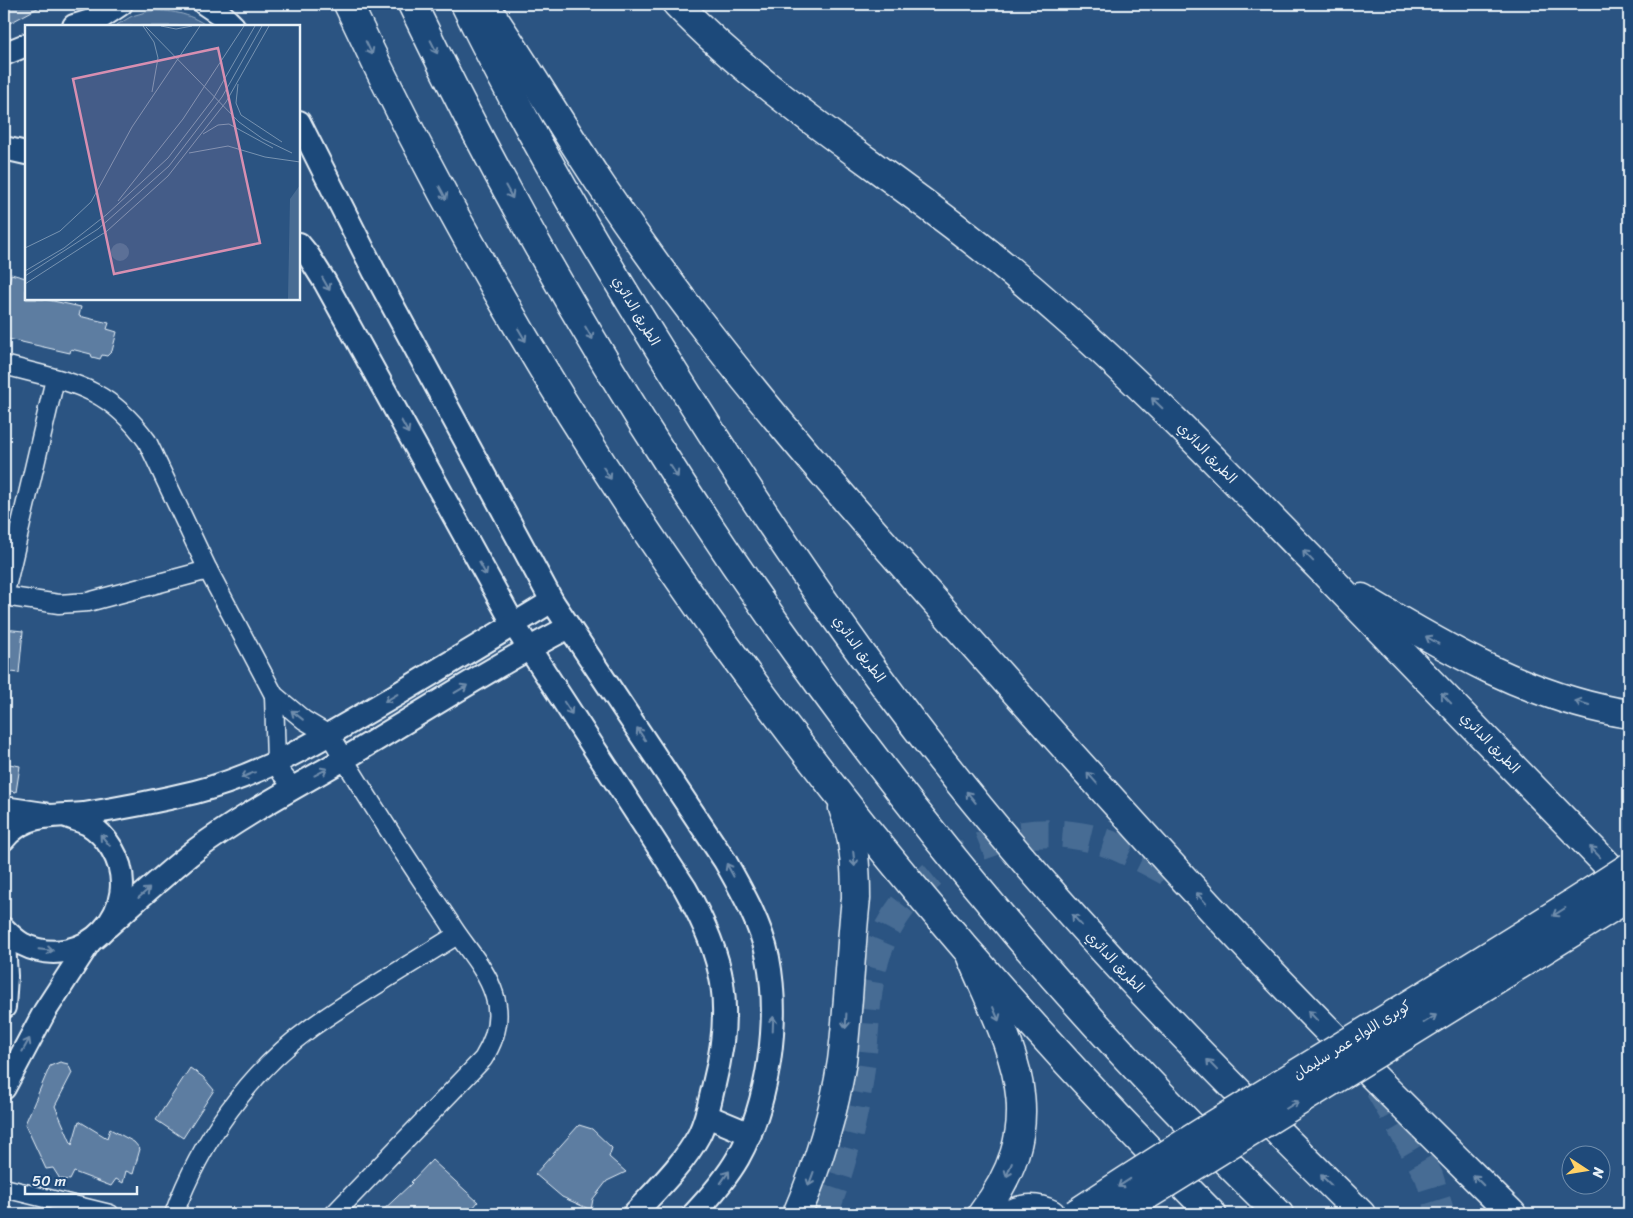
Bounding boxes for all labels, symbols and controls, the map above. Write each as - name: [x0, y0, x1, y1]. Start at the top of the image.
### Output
- inset map: [25, 25, 300, 300]
- one-way arrow: [365, 40, 374, 55]
- one-way arrow: [429, 40, 439, 55]
- one-way arrow: [504, 184, 514, 198]
- one-way arrow: [438, 185, 448, 200]
- street label: الطريق الدائري: [605, 271, 667, 351]
- one-way arrow: [322, 277, 332, 291]
- one-way arrow: [584, 325, 594, 340]
- one-way arrow: [517, 327, 527, 341]
- one-way arrow: [1151, 397, 1164, 409]
- street label: الطريق الدائري: [1171, 416, 1243, 490]
- one-way arrow: [400, 419, 410, 434]
- one-way arrow: [669, 464, 679, 478]
- one-way arrow: [602, 466, 612, 480]
- one-way arrow: [1302, 550, 1314, 563]
- one-way arrow: [479, 561, 489, 576]
- street label: الطريق الدائري: [826, 610, 892, 688]
- one-way arrow: [1426, 635, 1440, 645]
- one-way arrow: [453, 684, 467, 694]
- one-way arrow: [1440, 692, 1452, 704]
- one-way arrow: [384, 694, 398, 704]
- one-way arrow: [1574, 697, 1590, 707]
- one-way arrow: [563, 700, 573, 714]
- street label: الطريق الدائري: [1454, 706, 1526, 780]
- one-way arrow: [291, 710, 304, 721]
- one-way arrow: [635, 728, 645, 742]
- one-way arrow: [313, 767, 328, 777]
- one-way arrow: [240, 771, 255, 780]
- one-way arrow: [1086, 771, 1098, 784]
- one-way arrow: [966, 791, 977, 804]
- one-way arrow: [100, 834, 111, 847]
- one-way arrow: [1589, 846, 1601, 859]
- one-way arrow: [849, 851, 859, 867]
- one-way arrow: [725, 862, 735, 877]
- one-way arrow: [137, 888, 150, 899]
- one-way arrow: [1196, 891, 1207, 904]
- one-way arrow: [1552, 907, 1566, 917]
- one-way arrow: [1071, 914, 1083, 927]
- street label: الطريق الدائري: [1079, 925, 1151, 999]
- one-way arrow: [38, 945, 54, 955]
- street label: كوبرى اللواء عمر سليمان: [1288, 993, 1416, 1087]
- one-way arrow: [991, 1006, 1001, 1021]
- one-way arrow: [1307, 1010, 1319, 1022]
- one-way arrow: [841, 1013, 850, 1029]
- one-way arrow: [1423, 1014, 1437, 1025]
- one-way arrow: [768, 1016, 777, 1032]
- one-way arrow: [21, 1037, 31, 1052]
- one-way arrow: [1206, 1059, 1218, 1071]
- one-way arrow: [1285, 1100, 1299, 1111]
- north arrow: [1560, 1146, 1610, 1196]
- one-way arrow: [1003, 1162, 1013, 1177]
- scale bar: [25, 1163, 138, 1195]
- text: N: [1585, 1164, 1612, 1180]
- text: 50 m: [32, 1168, 67, 1194]
- one-way arrow: [720, 1170, 730, 1184]
- one-way arrow: [806, 1171, 815, 1187]
- one-way arrow: [1320, 1174, 1333, 1186]
- one-way arrow: [1472, 1174, 1484, 1186]
- one-way arrow: [1117, 1178, 1131, 1188]

